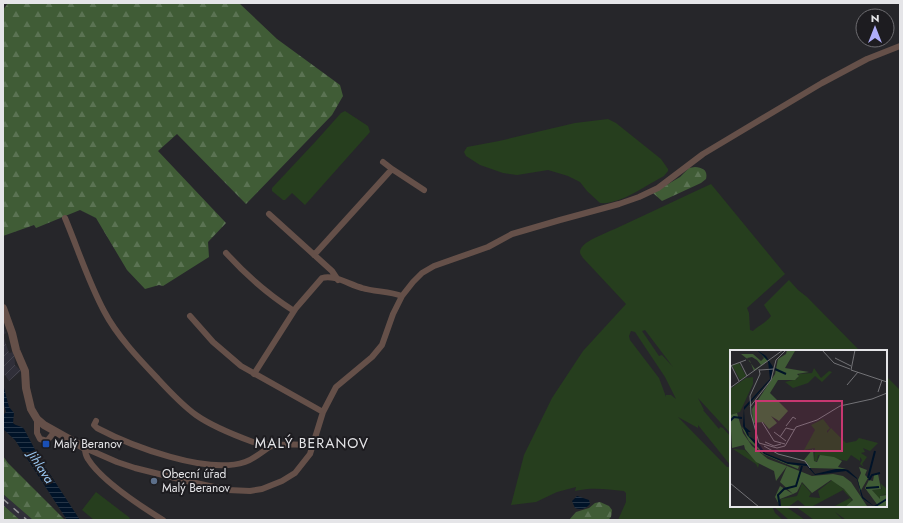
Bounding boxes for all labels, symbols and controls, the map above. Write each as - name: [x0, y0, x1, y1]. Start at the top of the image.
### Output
- north arrow: [855, 8, 895, 48]
- text: N: [871, 10, 879, 26]
- inset map: [730, 350, 887, 507]
- district label: MALÝ BERANOV: [255, 433, 369, 453]
- place label: Malý Beranov: [54, 435, 123, 453]
- marker: Malý Beranov: [41, 439, 51, 449]
- water label: Jihlava: [22, 444, 59, 487]
- place label: Obecní úřad Malý Beranov: [162, 465, 231, 497]
- marker: Obecní úřad Malý Beranov: [149, 476, 159, 486]

